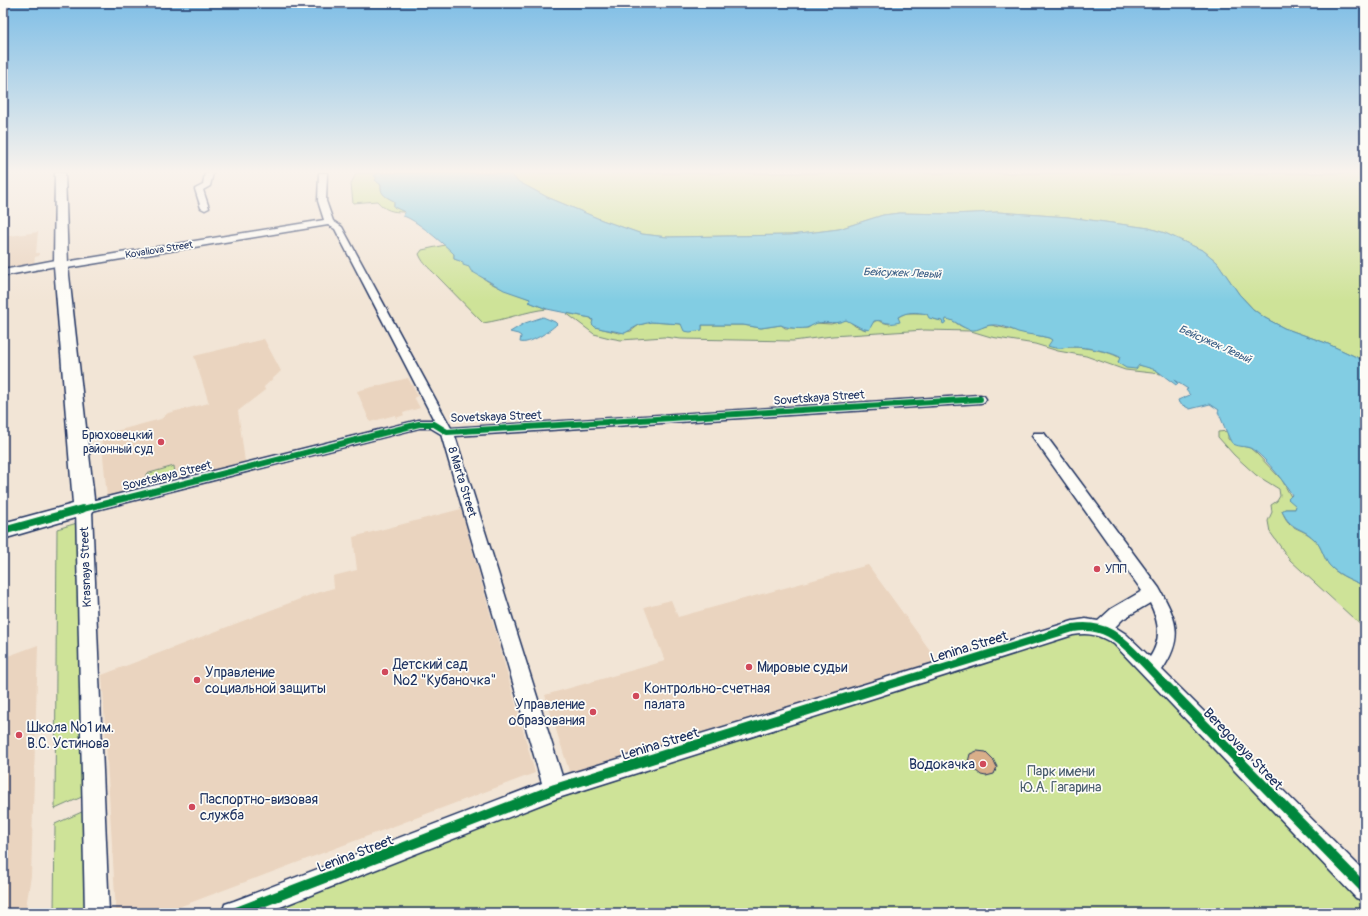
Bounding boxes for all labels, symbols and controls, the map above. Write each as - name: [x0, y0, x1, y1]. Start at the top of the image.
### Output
- street label: Kovaliova Street: [124, 239, 195, 261]
- water label: Бейсужек Левый: [863, 265, 943, 281]
- water label: Бейсужек Левый: [1177, 322, 1255, 366]
- street label: Sovetskaya Street: [773, 387, 865, 409]
- street label: Sovetskaya Street: [450, 408, 542, 426]
- place label: Брюховецкий районный суд: [82, 428, 154, 457]
- marker: Брюховецкий районный суд: [156, 437, 166, 447]
- street label: 8 Marta Street: [444, 445, 480, 519]
- street label: Sovetskaya Street: [121, 458, 213, 494]
- street label: Krasnaya Street: [77, 526, 95, 608]
- place label: УПП: [1105, 562, 1127, 577]
- marker: УПП: [1092, 564, 1102, 574]
- street label: Lenina Street: [928, 627, 1010, 667]
- place label: Детский сад №2 "Кубаночка": [392, 656, 496, 689]
- place label: Мировые судьи: [757, 659, 847, 676]
- marker: Мировые судьи: [744, 662, 754, 672]
- place label: Управление социальной защиты: [205, 664, 326, 697]
- marker: Детский сад №2 "Кубаночка": [380, 667, 390, 677]
- marker: Управление социальной защиты: [192, 675, 202, 685]
- place label: Контрольно-счетная палата: [644, 680, 770, 713]
- marker: Контрольно-счетная палата: [631, 691, 641, 701]
- place label: Управление образования: [509, 696, 585, 729]
- street label: Beregovaya Street: [1200, 704, 1287, 794]
- marker: Управление образования: [588, 707, 598, 717]
- place label: Школа №1 им. В.С. Устинова: [27, 719, 114, 752]
- street label: Lenina Street: [619, 724, 701, 764]
- marker: Школа №1 им. В.С. Устинова: [14, 730, 24, 740]
- place label: Водокачка: [909, 756, 975, 773]
- marker: Водокачка: [978, 759, 988, 769]
- park label: Парк имени Ю.А. Гагарина: [1020, 763, 1102, 796]
- place label: Паспортно-визовая служба: [200, 791, 318, 824]
- marker: Паспортно-визовая служба: [187, 802, 197, 812]
- street label: Lenina Street: [315, 832, 396, 876]

